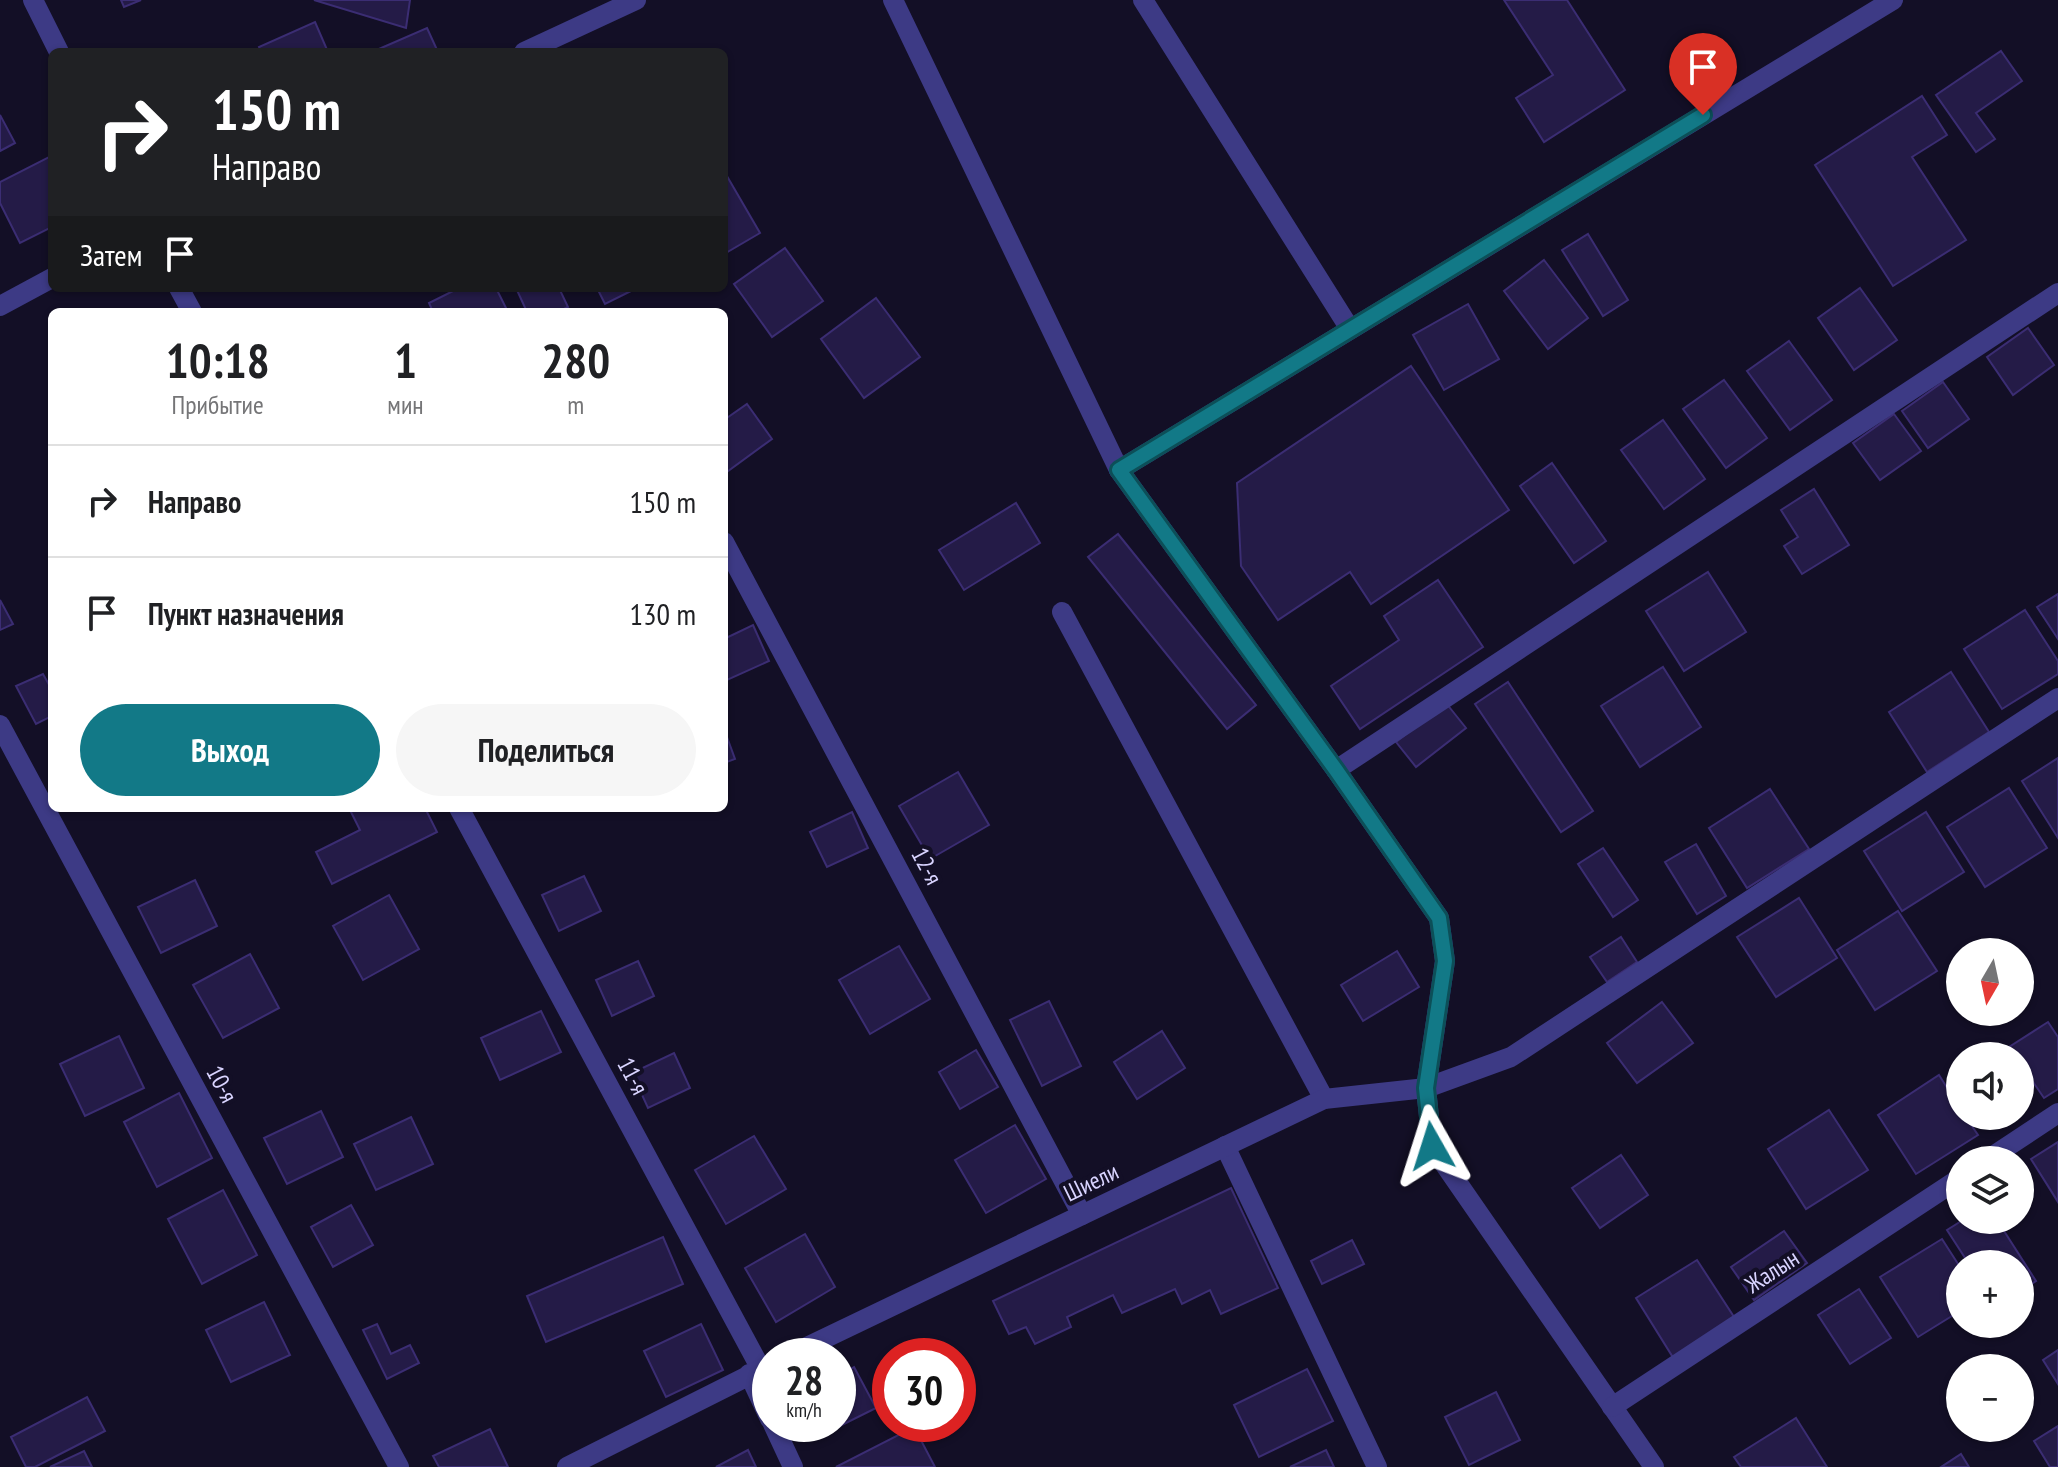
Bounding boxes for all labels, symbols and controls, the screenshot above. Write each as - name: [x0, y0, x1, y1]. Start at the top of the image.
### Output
- pin: [1669, 33, 1737, 115]
- icon: arrive: [1681, 45, 1725, 89]
- text: 150 m: [212, 73, 341, 145]
- icon: right: [80, 80, 184, 184]
- text: Направо: [212, 143, 321, 190]
- icon: arrive: [158, 232, 202, 276]
- text: Затем: [80, 235, 142, 274]
- text: 10:18: [166, 329, 270, 391]
- text: 1: [394, 329, 417, 391]
- text: 280: [541, 329, 610, 391]
- text: Прибытие: [172, 388, 264, 421]
- text: мин: [387, 388, 424, 421]
- text: m: [567, 388, 584, 421]
- icon: right: [80, 479, 124, 523]
- text: Направо: [148, 482, 241, 521]
- text: 150 m: [630, 482, 696, 521]
- icon: arrive: [80, 591, 124, 635]
- text: Пункт назначения: [148, 594, 344, 633]
- text: 130 m: [630, 594, 696, 633]
- button: Выход: [80, 704, 380, 796]
- button: Поделиться: [396, 704, 696, 796]
- street label: 12-я: [904, 842, 950, 890]
- north arrow: [1946, 938, 2034, 1026]
- map controls: [1946, 938, 2034, 1442]
- button: sound: [1946, 1042, 2034, 1130]
- street label: 11-я: [610, 1052, 656, 1100]
- street label: 10-я: [199, 1060, 245, 1108]
- position arrow: [1390, 1104, 1474, 1188]
- button: layers: [1946, 1146, 2034, 1234]
- street label: Шиели: [1059, 1156, 1123, 1208]
- street label: Жалын: [1738, 1242, 1805, 1300]
- button: +: [1946, 1250, 2034, 1338]
- speed limit sign: 30: [872, 1338, 976, 1442]
- text: 28: [785, 1354, 823, 1406]
- button: −: [1946, 1354, 2034, 1442]
- text: km/h: [786, 1397, 822, 1423]

